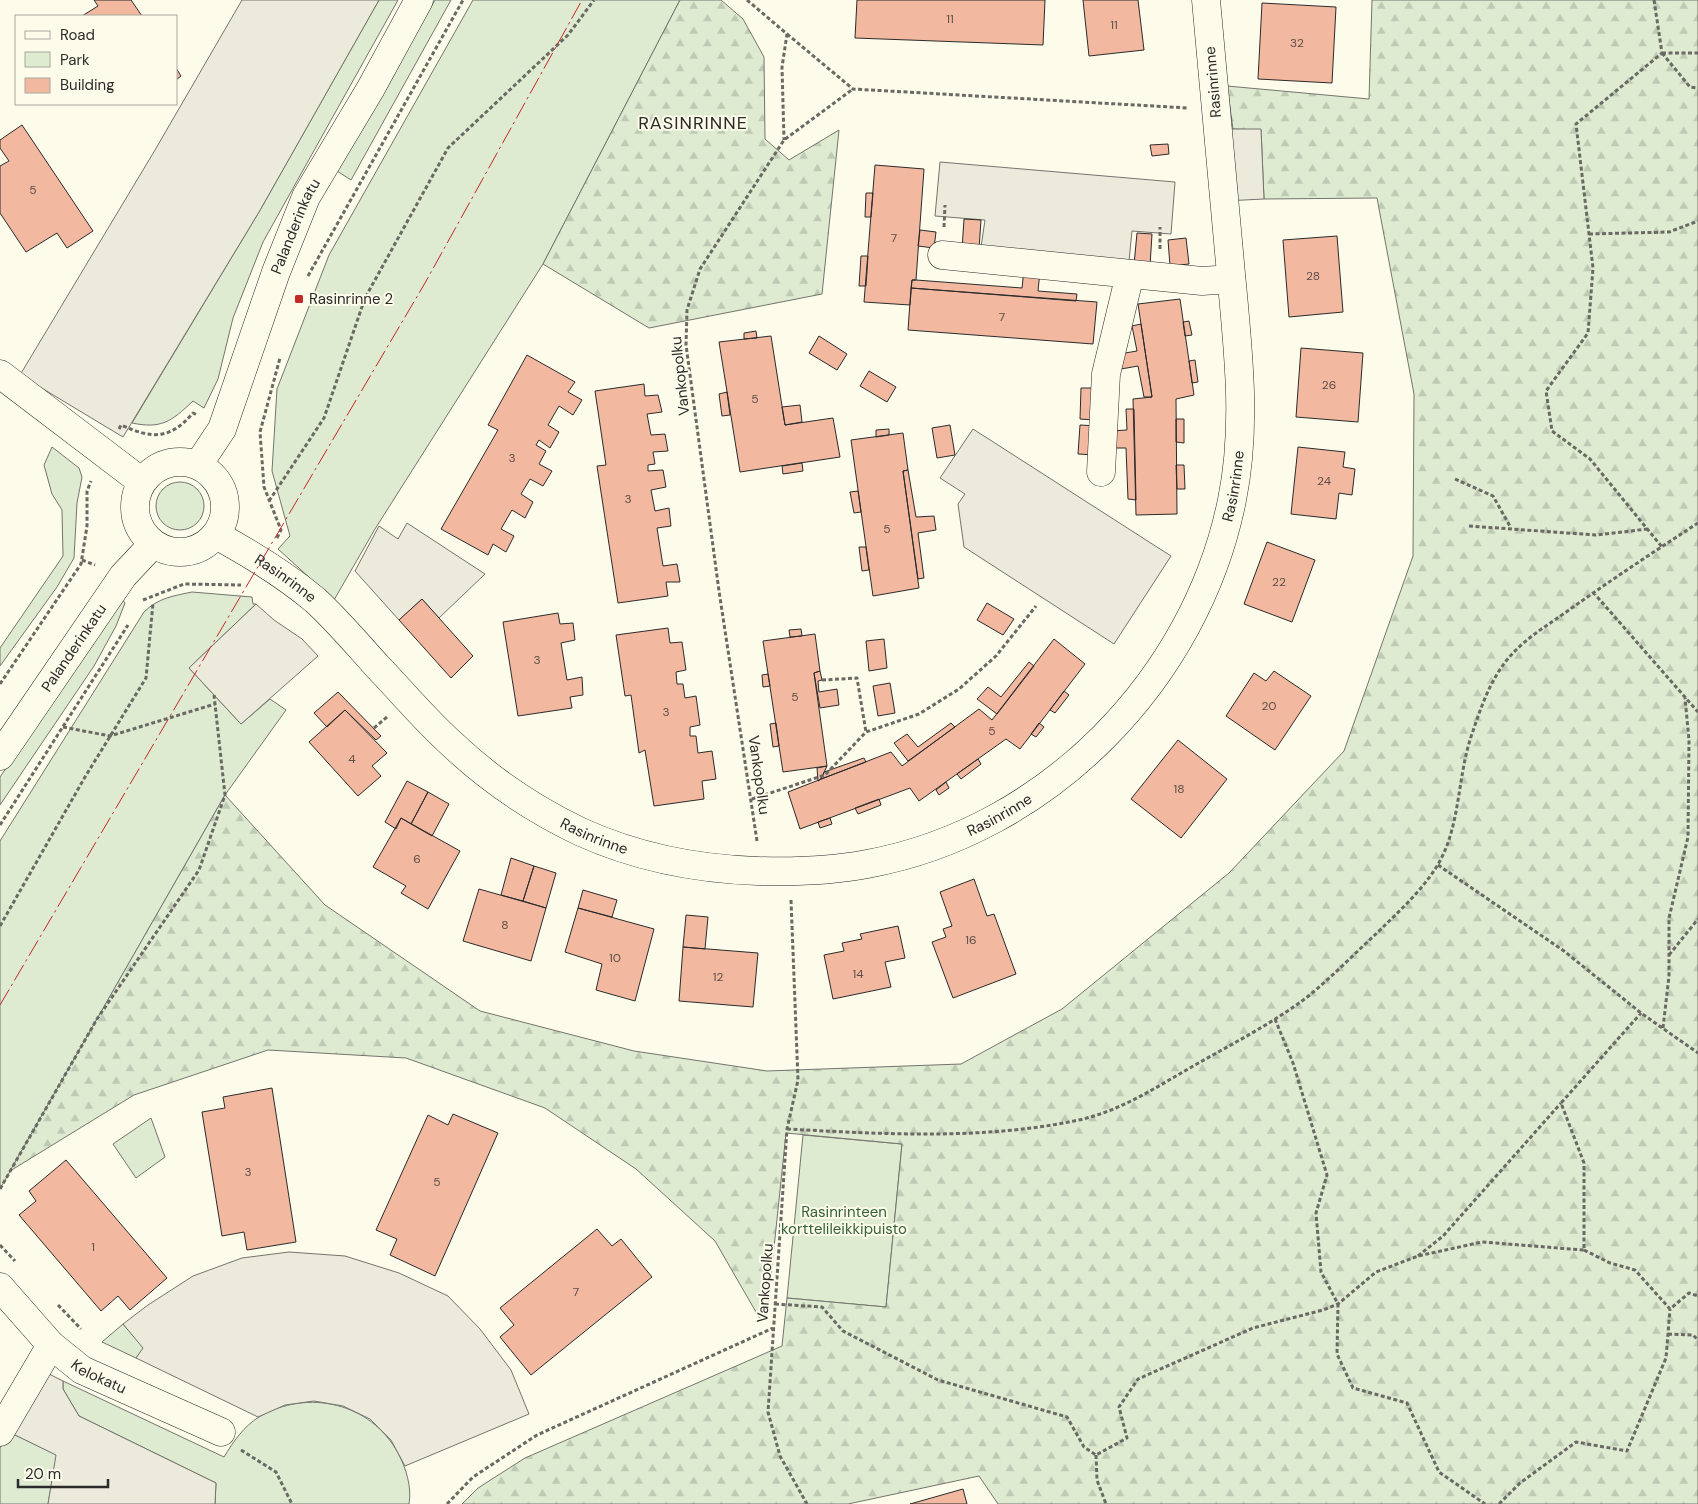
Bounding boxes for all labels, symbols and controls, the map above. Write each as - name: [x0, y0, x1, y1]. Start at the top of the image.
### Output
- house number: 11: [946, 11, 954, 27]
- legend: [15, 15, 178, 105]
- house number: 11: [1110, 17, 1118, 33]
- text: Road: [60, 25, 95, 45]
- house number: 32: [1290, 35, 1304, 51]
- street label: Rasinrinne: [1200, 46, 1226, 118]
- text: Park: [60, 50, 90, 70]
- text: Building: [60, 75, 115, 95]
- district label: RASINRINNE: [638, 111, 748, 135]
- street label: Palanderinkatu: [266, 175, 325, 277]
- house number: 5: [29, 182, 37, 198]
- house number: 7: [891, 230, 897, 246]
- house number: 28: [1306, 268, 1320, 284]
- place label: Rasinrinne 2: [309, 289, 393, 309]
- marker: Rasinrinne 2: [293, 293, 305, 305]
- house number: 7: [999, 309, 1005, 325]
- street label: Vankopolku: [666, 335, 694, 417]
- house number: 26: [1322, 377, 1336, 393]
- house number: 5: [751, 391, 759, 407]
- house number: 3: [508, 450, 516, 466]
- street label: Rasinrinne: [1217, 450, 1249, 524]
- house number: 24: [1317, 473, 1331, 489]
- house number: 3: [624, 491, 632, 507]
- house number: 5: [883, 521, 891, 537]
- street label: Rasinrinne: [251, 550, 321, 607]
- house number: 22: [1272, 574, 1286, 590]
- street label: Palanderinkatu: [37, 600, 111, 696]
- house number: 3: [533, 652, 541, 668]
- house number: 5: [791, 689, 799, 705]
- house number: 20: [1261, 698, 1277, 714]
- house number: 3: [662, 704, 670, 720]
- house number: 5: [988, 723, 996, 739]
- street label: Vankopolku: [744, 734, 774, 816]
- house number: 4: [348, 751, 356, 767]
- house number: 18: [1173, 781, 1185, 797]
- street label: Rasinrinne: [964, 789, 1036, 841]
- street label: Rasinrinne: [557, 813, 630, 859]
- house number: 6: [413, 851, 421, 867]
- house number: 8: [501, 917, 509, 933]
- house number: 16: [965, 932, 977, 948]
- house number: 10: [609, 950, 621, 966]
- house number: 14: [852, 966, 864, 982]
- house number: 12: [713, 969, 723, 985]
- house number: 3: [244, 1164, 252, 1180]
- house number: 5: [433, 1174, 441, 1190]
- park label: Rasinrinteen korttelileikkipuisto: [781, 1202, 907, 1239]
- house number: 1: [91, 1239, 95, 1255]
- street label: Vankopolku: [752, 1243, 778, 1323]
- house number: 7: [573, 1284, 579, 1300]
- street label: Kelokatu: [67, 1355, 129, 1398]
- scale bar: [18, 1456, 108, 1488]
- text: 20 m: [25, 1464, 61, 1484]

